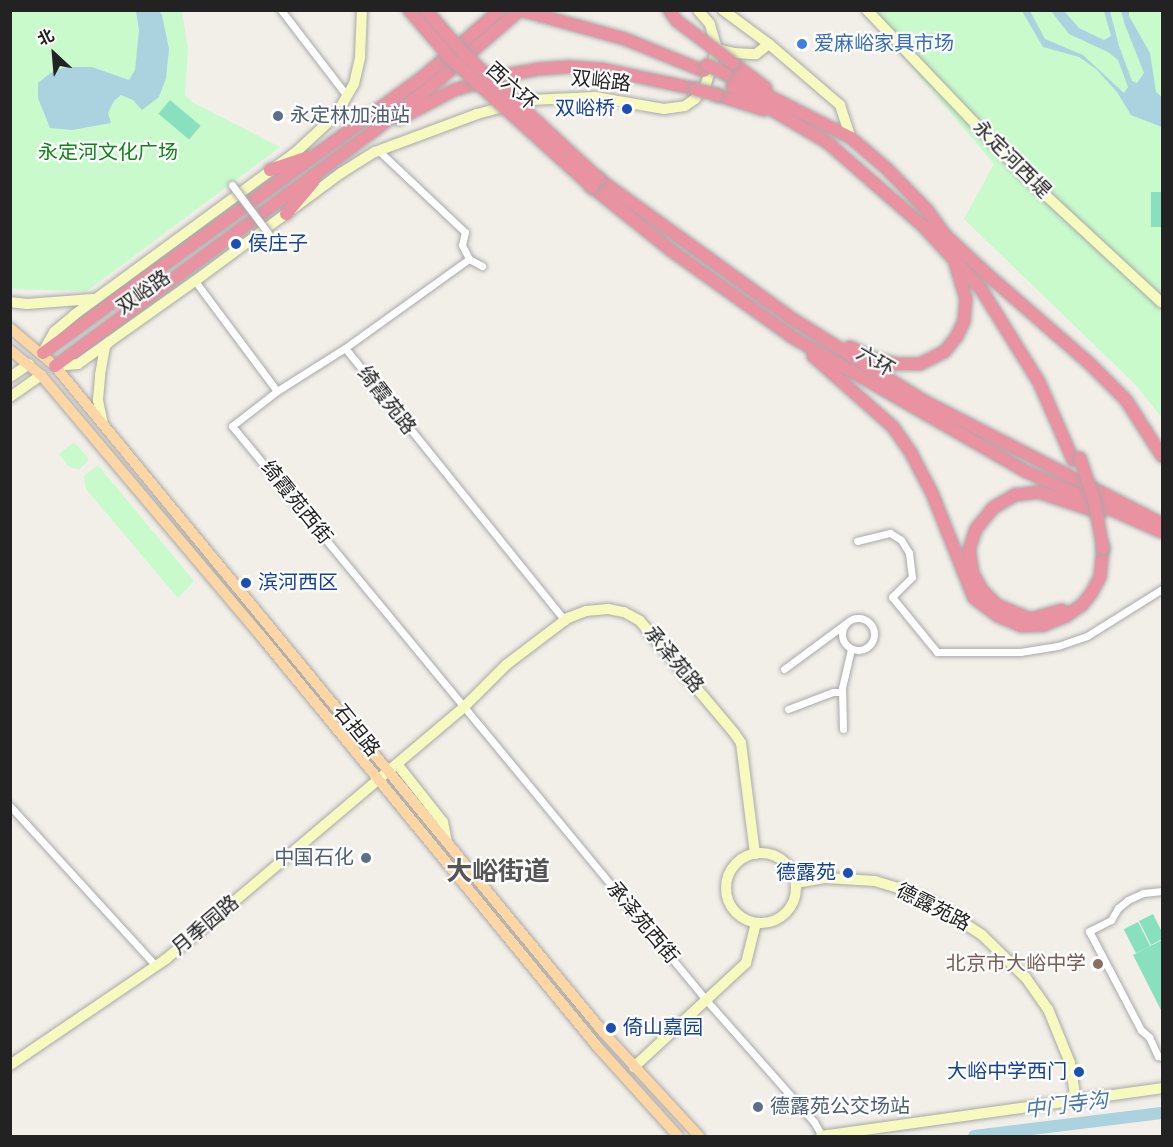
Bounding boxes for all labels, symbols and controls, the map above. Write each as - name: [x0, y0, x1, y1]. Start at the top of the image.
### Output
- north arrow: [24, 24, 84, 84]
- text: 北: [34, 24, 58, 51]
- place label: 爱麻峪家具市场: [814, 32, 954, 56]
- marker: 爱麻峪家具市场: [795, 37, 809, 51]
- street label: 西六环: [481, 58, 541, 116]
- street label: 双峪路: [570, 67, 632, 97]
- place label: 双峪桥: [555, 97, 615, 121]
- marker: 双峪桥: [620, 102, 634, 116]
- place label: 永定林加油站: [290, 104, 410, 128]
- marker: 永定林加油站: [271, 109, 285, 123]
- street label: 永定河西堤: [967, 116, 1055, 204]
- park label: 永定河文化广场: [38, 141, 178, 165]
- place label: 侯庄子: [248, 232, 308, 256]
- marker: 侯庄子: [229, 237, 243, 251]
- street label: 双峪路: [113, 266, 175, 320]
- street label: 六环: [852, 342, 898, 382]
- street label: 绮霞苑路: [352, 362, 420, 440]
- street label: 绮霞苑西街: [255, 457, 337, 549]
- place label: 滨河西区: [258, 571, 338, 595]
- marker: 滨河西区: [239, 576, 253, 590]
- street label: 承泽苑路: [638, 622, 708, 698]
- street label: 石担路: [328, 700, 384, 762]
- place label: 中国石化: [274, 846, 354, 870]
- marker: 中国石化: [359, 851, 373, 865]
- district label: 大峪街道: [446, 856, 550, 888]
- place label: 德露苑: [776, 861, 836, 885]
- marker: 德露苑: [841, 866, 855, 880]
- street label: 承泽苑西街: [601, 877, 683, 969]
- street label: 德露苑路: [892, 879, 974, 937]
- street label: 月季园路: [168, 891, 244, 961]
- place label: 北京市大峪中学: [946, 952, 1086, 976]
- marker: 北京市大峪中学: [1091, 957, 1105, 971]
- place label: 倚山嘉园: [623, 1016, 703, 1040]
- marker: 倚山嘉园: [604, 1021, 618, 1035]
- place label: 大峪中学西门: [947, 1060, 1067, 1084]
- marker: 大峪中学西门: [1072, 1065, 1086, 1079]
- water label: 中门寺沟: [1023, 1087, 1109, 1123]
- place label: 德露苑公交场站: [770, 1095, 910, 1119]
- marker: 德露苑公交场站: [751, 1100, 765, 1114]

